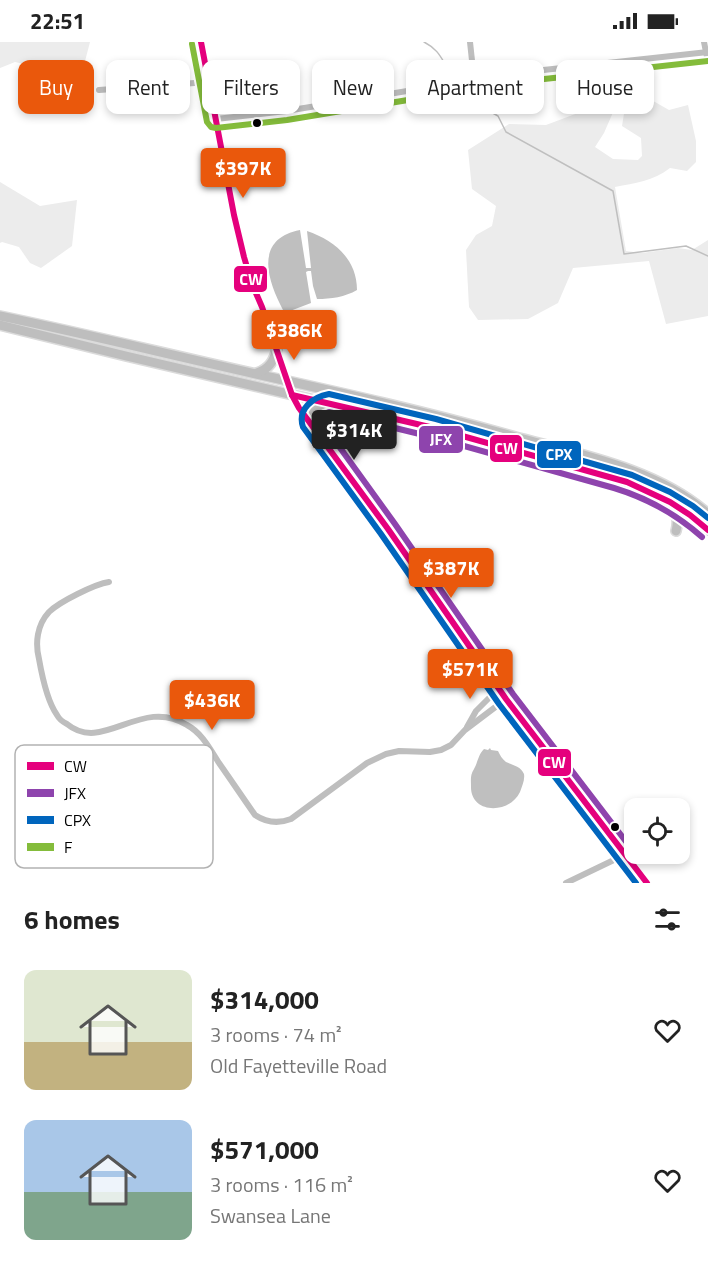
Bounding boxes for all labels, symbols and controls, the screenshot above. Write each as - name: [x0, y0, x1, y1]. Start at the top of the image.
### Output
- text: 22:51: [30, 4, 85, 38]
- chip: Buy: [18, 60, 94, 114]
- chip: Rent: [106, 60, 190, 114]
- chip: Filters: [202, 60, 300, 114]
- chip: New: [312, 60, 394, 114]
- chip: Apartment: [406, 60, 544, 114]
- chip: House: [556, 60, 654, 114]
- unlabelled marker: [251, 117, 263, 129]
- pin: $397K: [201, 148, 285, 199]
- text: $397K: [215, 152, 271, 183]
- line badge: CW: [233, 265, 268, 293]
- text: CW: [239, 267, 263, 291]
- pin: $386K: [252, 310, 336, 361]
- text: $386K: [266, 314, 322, 345]
- pin: $314K: [312, 410, 396, 461]
- text: $314K: [326, 414, 382, 445]
- line badge: JFX: [418, 425, 464, 454]
- text: JFX: [430, 427, 452, 451]
- line badge: CW: [489, 434, 523, 463]
- text: CW: [494, 436, 518, 460]
- line badge: CPX: [536, 440, 582, 469]
- text: CPX: [546, 442, 572, 466]
- pin: $387K: [409, 548, 493, 599]
- text: $387K: [423, 552, 479, 583]
- pin: $571K: [428, 649, 512, 700]
- text: $571K: [442, 653, 498, 684]
- pin: $436K: [170, 680, 254, 731]
- text: $436K: [184, 684, 240, 715]
- legend: [15, 745, 213, 868]
- line badge: CW: [537, 748, 572, 777]
- text: CW: [542, 750, 566, 774]
- text: CW: [64, 754, 87, 778]
- text: JFX: [64, 781, 86, 805]
- map controls: [624, 798, 690, 864]
- button: locate: [624, 798, 690, 864]
- text: CPX: [64, 808, 91, 832]
- unlabelled marker: [609, 821, 621, 833]
- text: F: [64, 835, 72, 859]
- text: 6 homes: [24, 900, 120, 939]
- icon: filters: [651, 903, 684, 936]
- text: $314,000: [210, 980, 319, 1019]
- icon: home: [72, 994, 144, 1066]
- icon: heart: [651, 1014, 684, 1047]
- text: 3 rooms · 74 m²: [210, 1019, 342, 1050]
- text: Old Fayetteville Road: [210, 1050, 387, 1081]
- text: $571,000: [210, 1130, 319, 1169]
- icon: home: [72, 1144, 144, 1216]
- icon: heart: [651, 1164, 684, 1197]
- text: 3 rooms · 116 m²: [210, 1169, 353, 1200]
- text: Swansea Lane: [210, 1200, 331, 1231]

